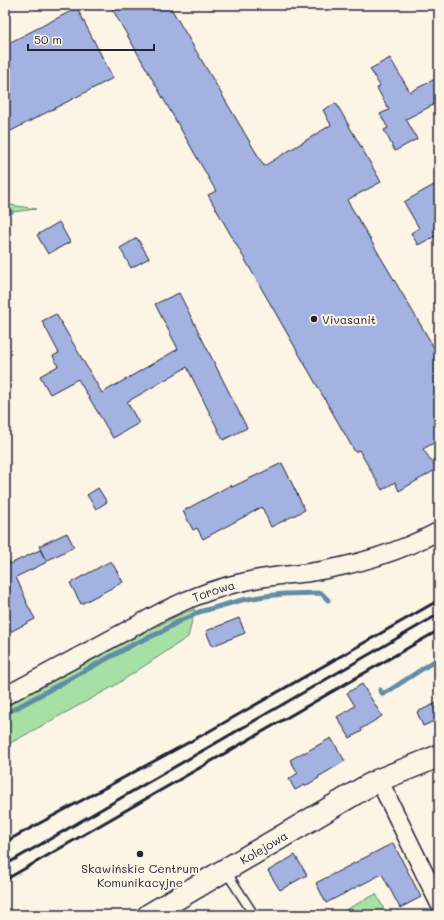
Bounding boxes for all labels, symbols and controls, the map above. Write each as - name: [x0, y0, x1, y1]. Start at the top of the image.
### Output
- scale bar: [28, 26, 154, 52]
- text: 50 m: [34, 31, 62, 47]
- place label: Vivasanit: [322, 311, 376, 327]
- marker: Vivasanit: [309, 314, 319, 324]
- street label: Torowa: [190, 576, 236, 605]
- street label: Kolejowa: [237, 827, 290, 868]
- marker: Skawińskie Centrum Komunikacyjne: [135, 849, 145, 859]
- place label: Skawińskie Centrum Komunikacyjne: [81, 860, 199, 890]

